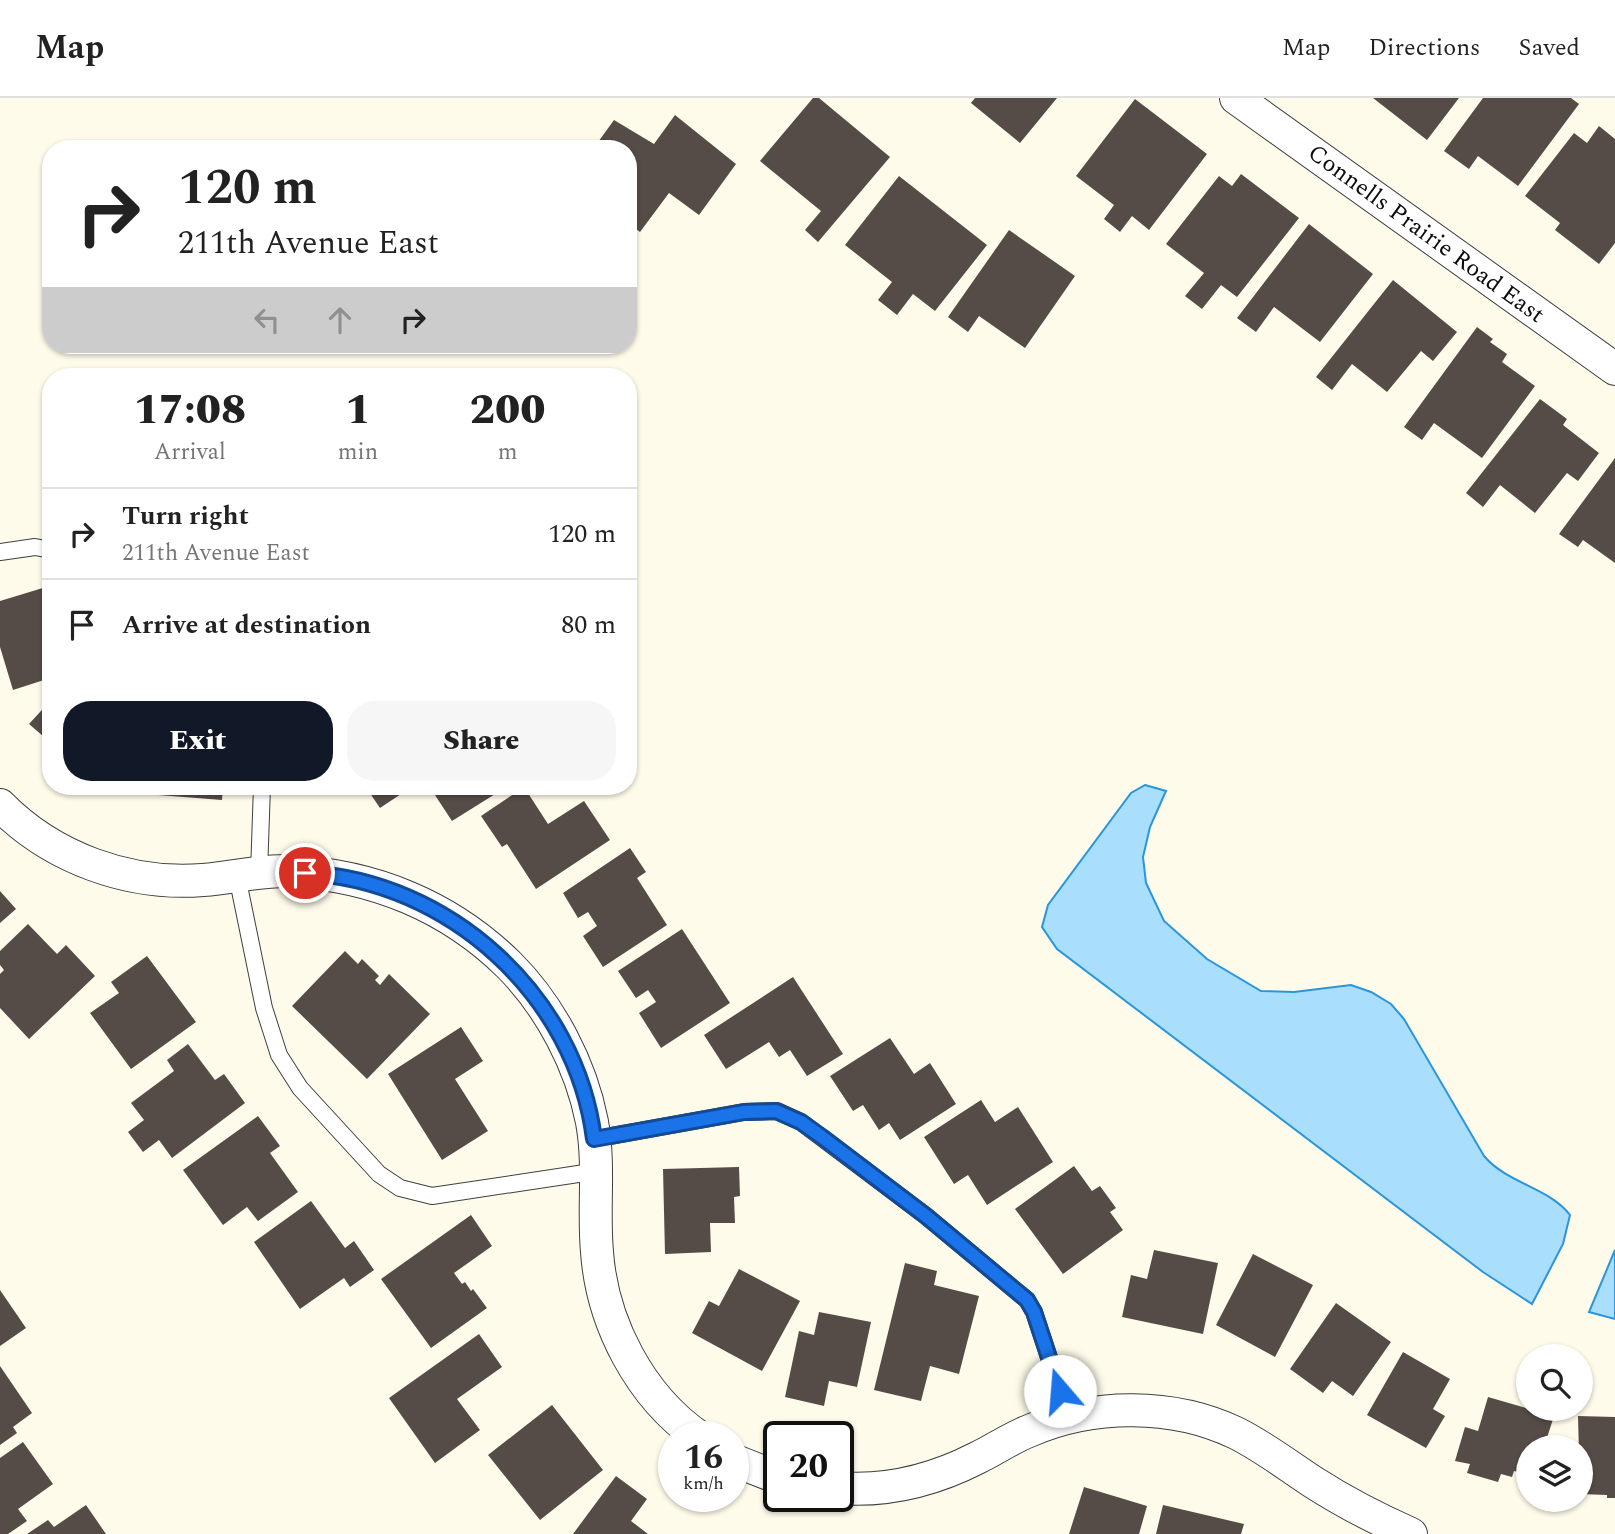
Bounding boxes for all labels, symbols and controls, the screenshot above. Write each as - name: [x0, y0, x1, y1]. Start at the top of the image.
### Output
- text: Map: [35, 23, 104, 73]
- text: Map: [1282, 30, 1330, 66]
- text: Directions: [1368, 30, 1480, 66]
- text: Saved: [1518, 30, 1580, 66]
- street label: Connells Prairie Road East: [1300, 136, 1552, 332]
- text: 120 m: [178, 151, 317, 226]
- icon: right: [63, 168, 154, 259]
- text: 211th Avenue East: [178, 219, 439, 268]
- icon: left: [248, 301, 286, 339]
- icon: ahead: [321, 301, 359, 339]
- icon: right: [394, 301, 432, 339]
- text: 17:08: [134, 379, 246, 442]
- text: 1: [345, 379, 371, 442]
- text: 200: [470, 379, 545, 442]
- text: Arrival: [154, 435, 226, 470]
- text: min: [338, 435, 378, 470]
- text: m: [498, 435, 517, 470]
- text: Turn right: [122, 496, 249, 536]
- text: 120 m: [548, 514, 616, 554]
- icon: right: [63, 515, 101, 553]
- text: 211th Avenue East: [122, 536, 310, 571]
- text: Arrive at destination: [122, 605, 371, 645]
- text: 80 m: [561, 605, 616, 645]
- icon: arrive: [63, 606, 101, 644]
- button: Exit: [63, 701, 333, 781]
- button: Share: [347, 701, 616, 781]
- pin: [275, 843, 335, 903]
- icon: arrive: [286, 854, 324, 892]
- map controls: [1516, 1344, 1593, 1512]
- button: search: [1516, 1344, 1593, 1421]
- position arrow: [1023, 1354, 1097, 1428]
- speed limit sign: 20: [763, 1421, 854, 1512]
- text: 16: [684, 1431, 723, 1484]
- button: layers: [1516, 1435, 1593, 1512]
- text: km/h: [683, 1470, 724, 1497]

